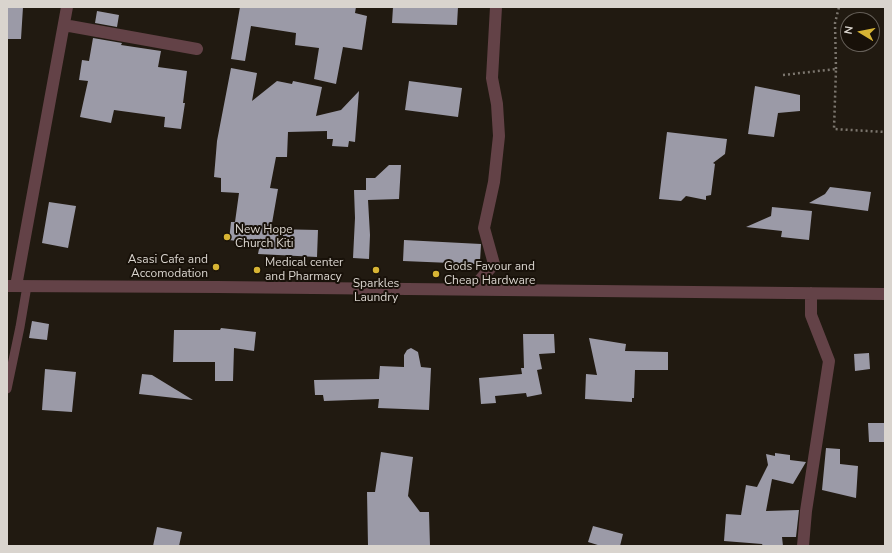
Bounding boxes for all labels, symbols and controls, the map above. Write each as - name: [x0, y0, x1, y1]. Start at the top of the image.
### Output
- north arrow: [840, 12, 880, 52]
- text: N: [841, 25, 857, 35]
- place label: New Hope Church Kiti: [235, 223, 294, 251]
- marker: New Hope Church Kiti: [222, 232, 232, 242]
- place label: Asasi Cafe and Accomodation: [128, 253, 208, 281]
- place label: Medical center and Pharmacy: [265, 256, 343, 284]
- place label: Gods Favour and Cheap Hardware: [444, 260, 535, 288]
- marker: Asasi Cafe and Accomodation: [211, 262, 221, 272]
- marker: Medical center and Pharmacy: [252, 265, 262, 275]
- marker: Sparkles Laundry: [371, 265, 381, 275]
- marker: Gods Favour and Cheap Hardware: [431, 269, 441, 279]
- place label: Sparkles Laundry: [353, 277, 399, 305]

